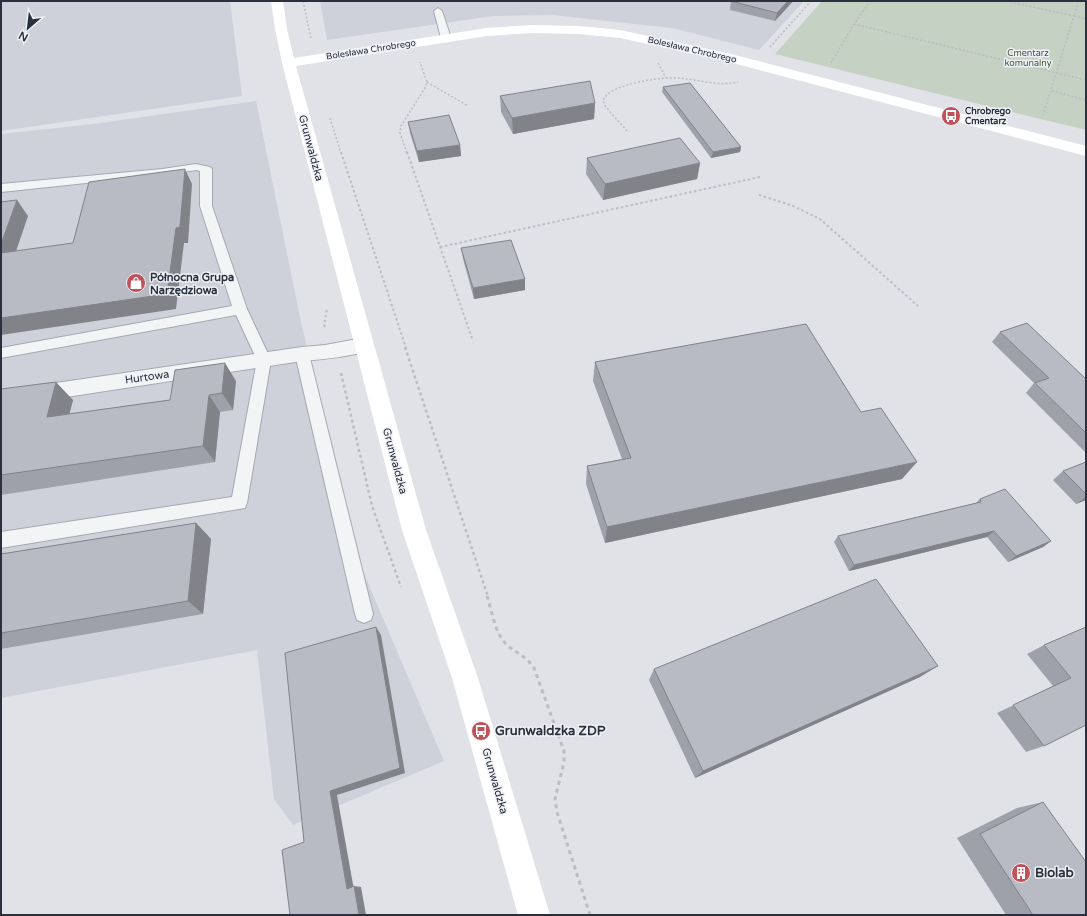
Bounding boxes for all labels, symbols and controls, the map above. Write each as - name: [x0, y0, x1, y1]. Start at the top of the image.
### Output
- north arrow: [8, 8, 48, 48]
- text: N: [17, 29, 30, 44]
- street label: Bolesława Chrobrego: [646, 34, 738, 66]
- street label: Bolesława Chrobrego: [325, 37, 417, 63]
- park label: Cmentarz komunalny: [1004, 48, 1052, 69]
- bus stop icon: Chrobrego Cmentarz: [940, 105, 962, 127]
- place label: Chrobrego Cmentarz: [965, 106, 1011, 127]
- street label: Grunwaldzka: [296, 114, 326, 182]
- place label: Północna Grupa Narzędziowa: [150, 271, 234, 297]
- shop icon: Północna Grupa Narzędziowa: [125, 272, 147, 294]
- street label: Hurtowa: [124, 367, 170, 387]
- street label: Grunwaldzka: [380, 427, 410, 495]
- bus stop icon: Grunwaldzka ZDP: [470, 720, 492, 742]
- place label: Grunwaldzka ZDP: [495, 723, 606, 739]
- street label: Grunwaldzka: [479, 747, 511, 815]
- building icon: Biolab: [1010, 862, 1032, 884]
- place label: Biolab: [1035, 865, 1074, 881]

